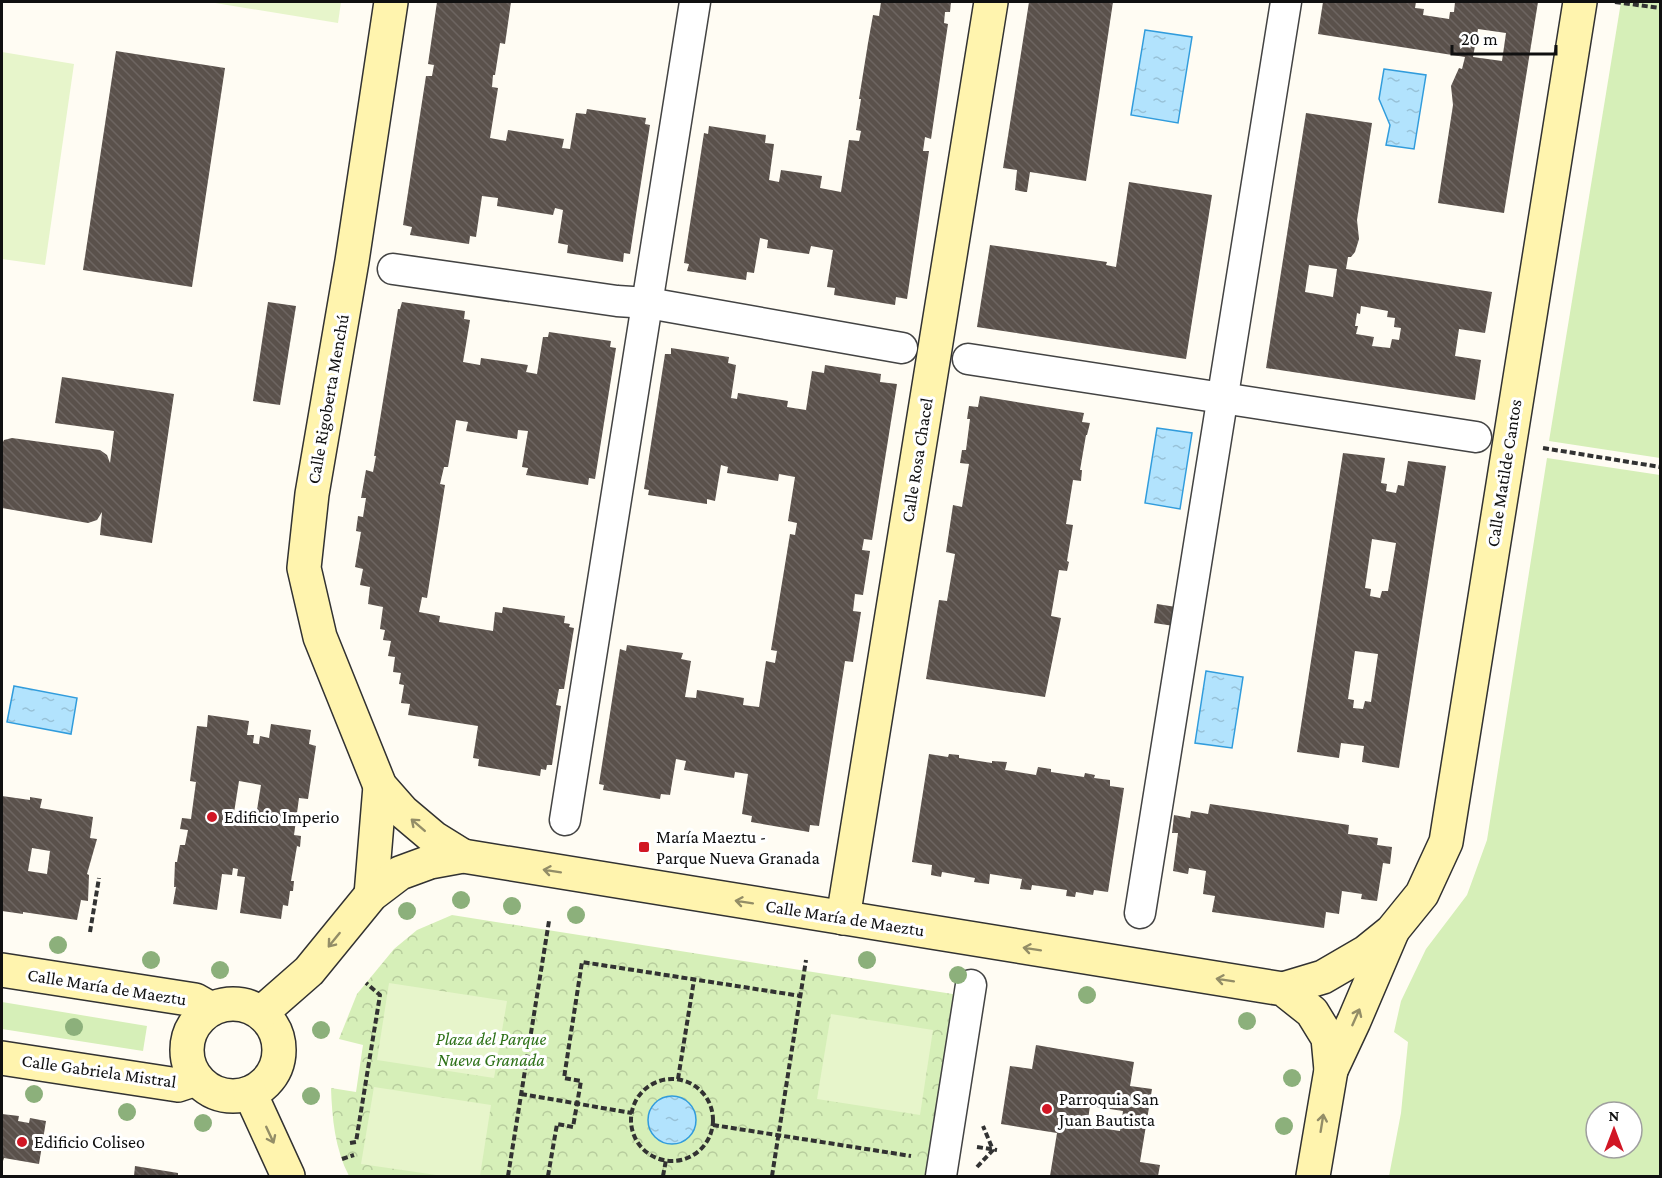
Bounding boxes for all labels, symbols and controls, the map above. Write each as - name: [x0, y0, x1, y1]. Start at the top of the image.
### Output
- scale bar: [1452, 18, 1556, 56]
- text: 20 m: [1461, 29, 1498, 49]
- street label: Calle Rigoberta Menchú: [303, 312, 353, 485]
- street label: Calle Rosa Chacel: [897, 396, 937, 524]
- street label: Calle Matilde Cantos: [1482, 398, 1526, 548]
- place label: Edificio Imperio: [224, 807, 339, 827]
- marker: Edificio Imperio: [205, 810, 219, 824]
- one-way arrow: [410, 818, 426, 831]
- place label: María Maeztu - Parque Nueva Granada: [656, 827, 820, 868]
- marker: María Maeztu - Parque Nueva Granada: [637, 840, 651, 854]
- one-way arrow: [542, 865, 562, 876]
- one-way arrow: [735, 896, 755, 907]
- street label: Calle María de Maeztu: [764, 896, 926, 941]
- one-way arrow: [328, 932, 341, 948]
- one-way arrow: [1023, 943, 1043, 954]
- street label: Calle María de Maeztu: [26, 965, 188, 1010]
- one-way arrow: [1215, 974, 1235, 985]
- one-way arrow: [1351, 1009, 1362, 1027]
- park label: Plaza del Parque Nueva Granada: [436, 1029, 546, 1070]
- street label: Calle Gabriela Mistral: [20, 1050, 178, 1092]
- place label: Parroquia San Juan Bautista: [1057, 1089, 1159, 1130]
- north arrow: [1584, 1100, 1644, 1160]
- marker: Parroquia San Juan Bautista: [1040, 1102, 1054, 1116]
- text: N: [1609, 1107, 1620, 1124]
- one-way arrow: [1317, 1114, 1328, 1134]
- one-way arrow: [265, 1125, 277, 1143]
- place label: Edificio Coliseo: [34, 1132, 145, 1152]
- marker: Edificio Coliseo: [15, 1135, 29, 1149]

